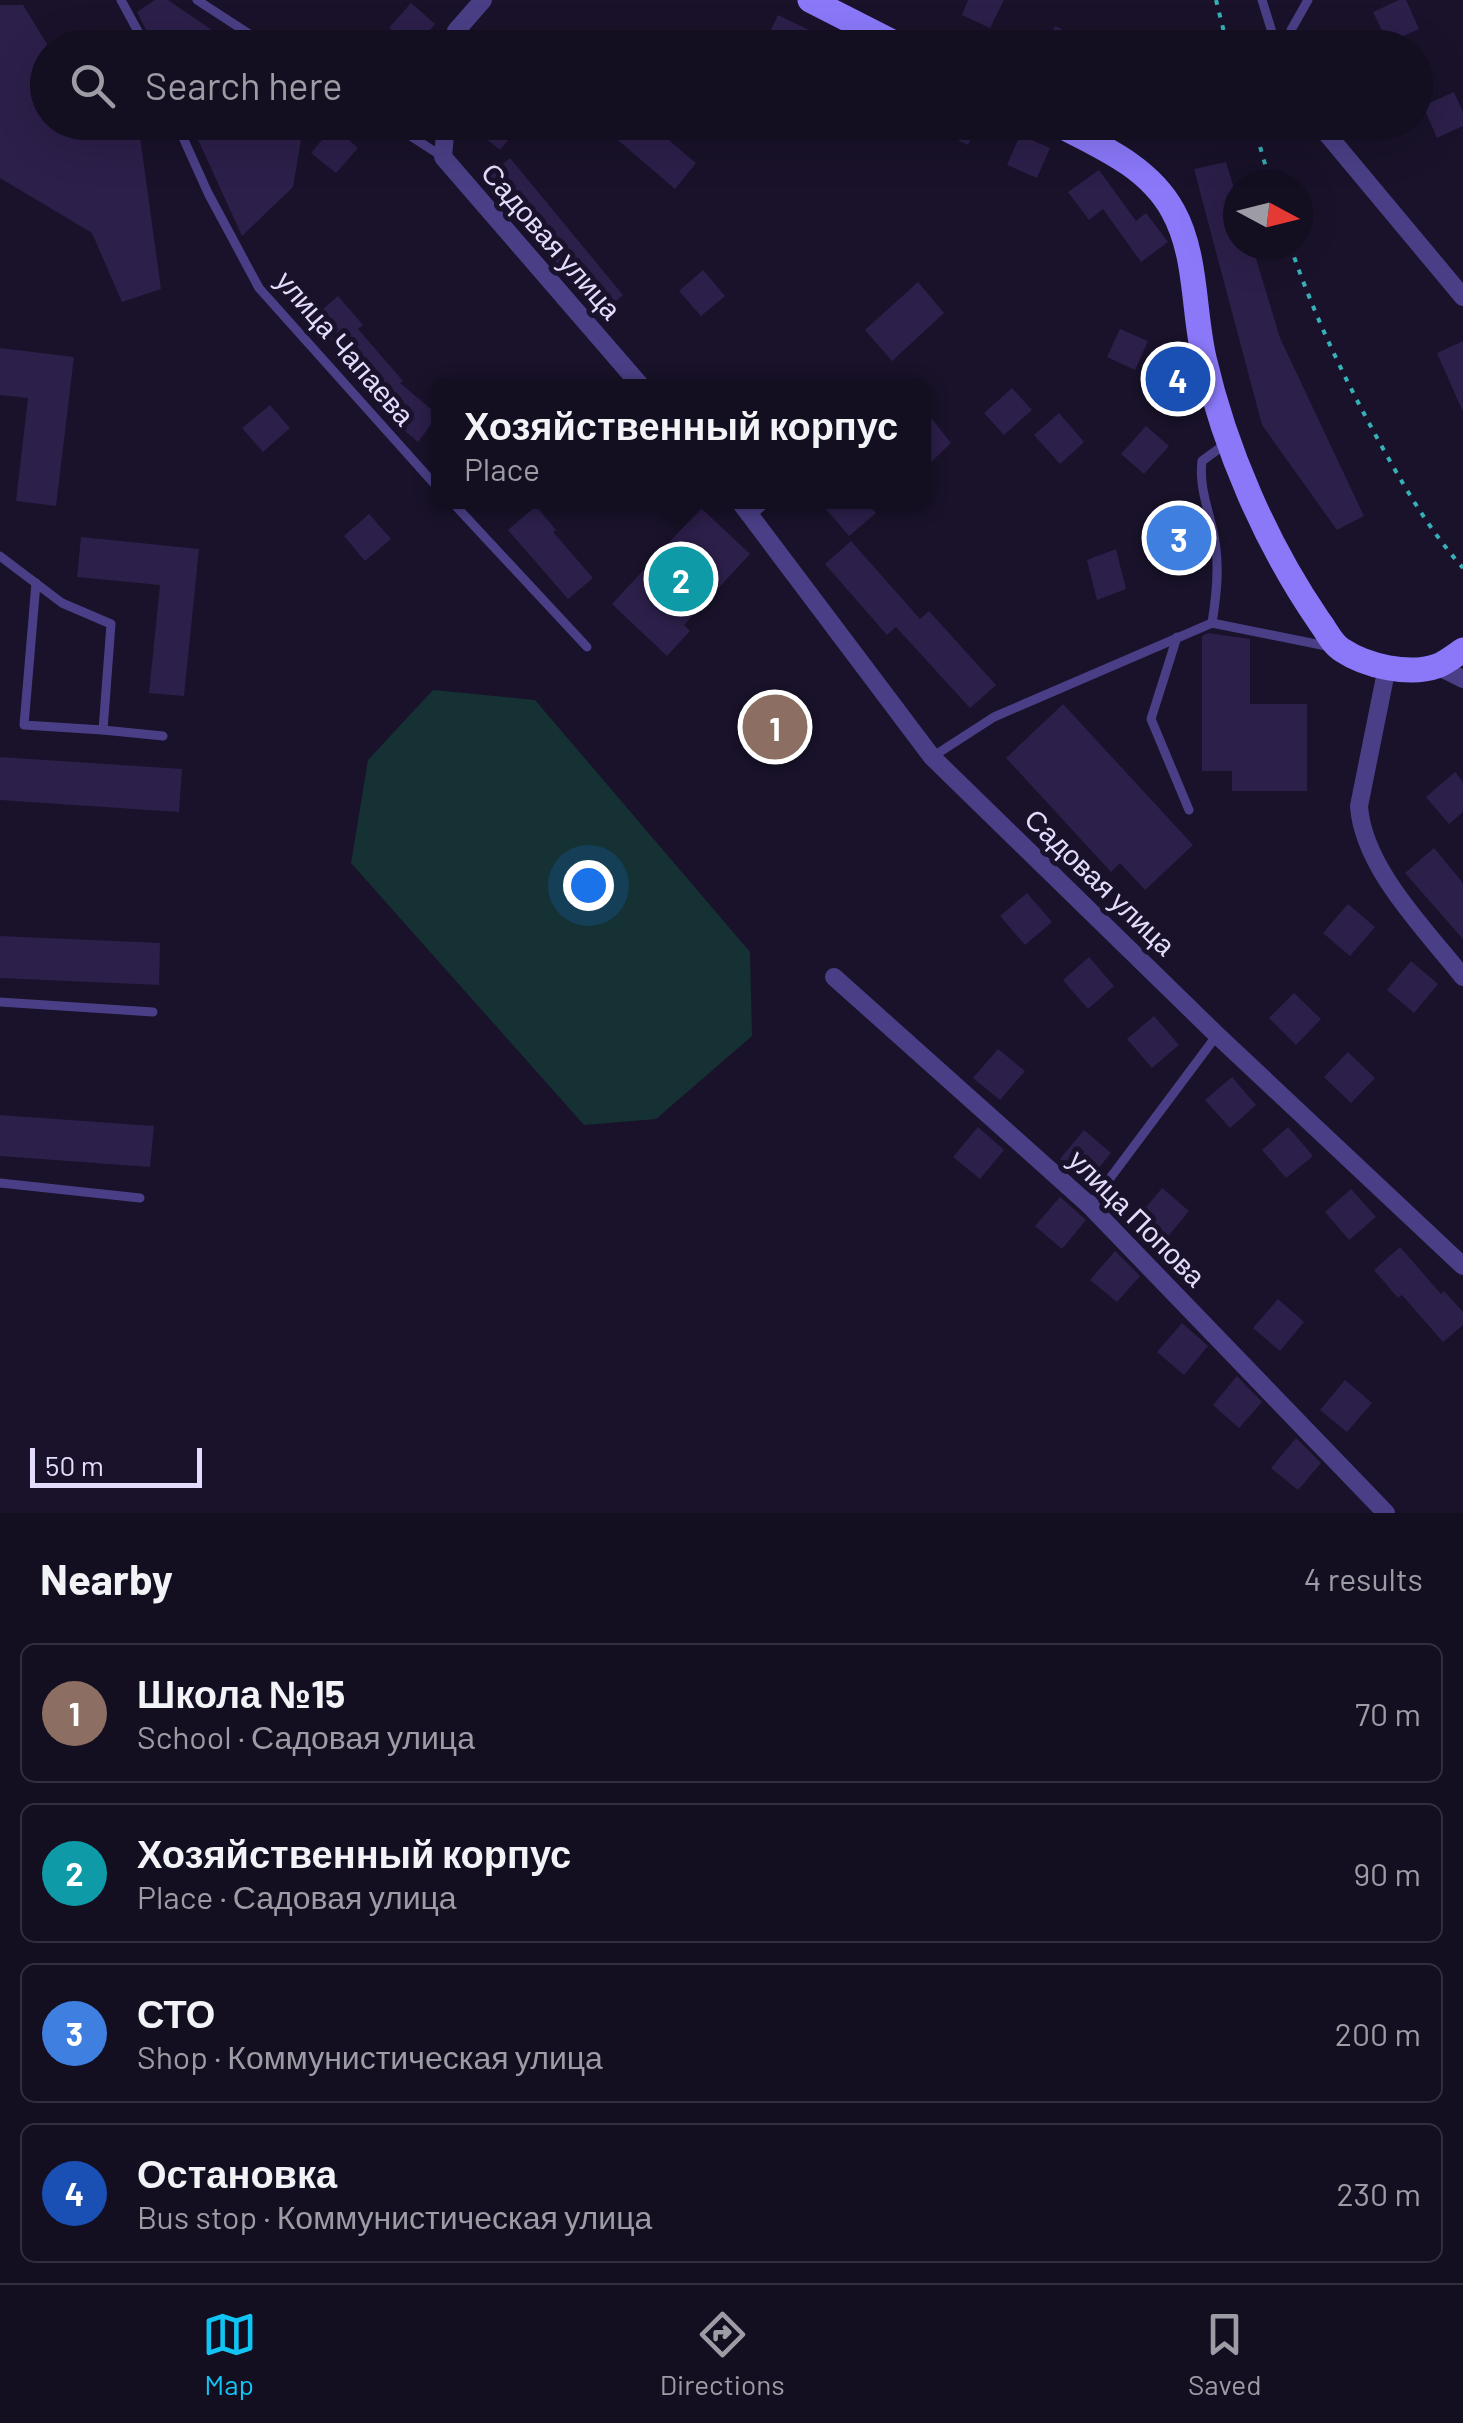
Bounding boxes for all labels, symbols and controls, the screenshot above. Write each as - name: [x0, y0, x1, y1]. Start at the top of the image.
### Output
- search box: [30, 30, 1433, 140]
- icon: search: [65, 58, 120, 113]
- text: Search here: [145, 62, 343, 108]
- street label: Садовая улица: [475, 155, 629, 326]
- north arrow: [1223, 170, 1313, 260]
- street label: улица Чапаева: [270, 263, 422, 432]
- pin: 4: [1146, 342, 1210, 416]
- popup: [431, 379, 931, 509]
- text: Хозяйственный корпус: [464, 402, 898, 448]
- text: Place: [464, 449, 540, 487]
- pin: 3: [1146, 500, 1212, 576]
- pin: 2: [648, 542, 714, 616]
- pin: 1: [742, 690, 808, 764]
- street label: Садовая улица: [1018, 801, 1183, 962]
- your location: [563, 860, 614, 911]
- street label: улица Попова: [1062, 1142, 1213, 1293]
- scale bar: [30, 1443, 202, 1488]
- text: 50 m: [45, 1448, 104, 1482]
- text: Nearby: [40, 1553, 173, 1603]
- text: 4 results: [1304, 1559, 1423, 1597]
- text: Школа №15: [137, 1670, 345, 1716]
- text: 1: [69, 1694, 80, 1732]
- text: 70 m: [1355, 1694, 1421, 1732]
- text: School · Садовая улица: [137, 1717, 475, 1755]
- text: Хозяйственный корпус: [137, 1830, 571, 1876]
- text: 2: [66, 1854, 83, 1892]
- text: 90 m: [1353, 1854, 1421, 1892]
- text: Place · Садовая улица: [137, 1877, 457, 1915]
- text: СТО: [137, 1990, 215, 2036]
- text: 3: [66, 2014, 83, 2052]
- text: 200 m: [1335, 2014, 1421, 2052]
- text: Shop · Коммунистическая улица: [137, 2037, 603, 2075]
- text: Остановка: [137, 2150, 337, 2196]
- text: 4: [65, 2174, 84, 2212]
- text: 230 m: [1337, 2174, 1421, 2212]
- text: Bus stop · Коммунистическая улица: [137, 2197, 652, 2235]
- tab: Map: [202, 2307, 257, 2401]
- tab: Directions: [660, 2307, 785, 2401]
- tab: Saved: [1188, 2307, 1261, 2401]

